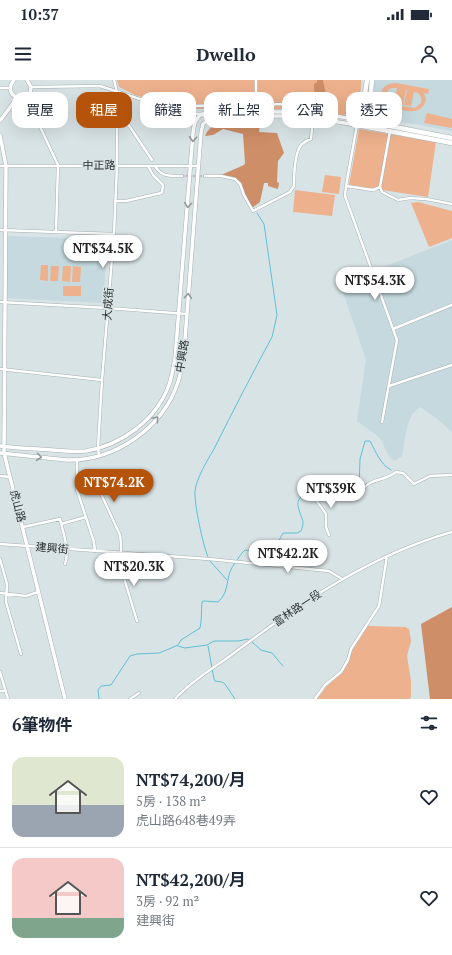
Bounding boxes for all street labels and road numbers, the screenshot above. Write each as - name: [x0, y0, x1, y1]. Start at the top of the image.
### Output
- street label: 中正路: [83, 158, 116, 172]
- street label: 大成街: [100, 287, 116, 321]
- street label: 中興路: [173, 339, 191, 373]
- street label: 虎山路: [7, 488, 29, 524]
- street label: 建興街: [35, 540, 69, 556]
- street label: 富林路一段: [270, 587, 324, 629]

